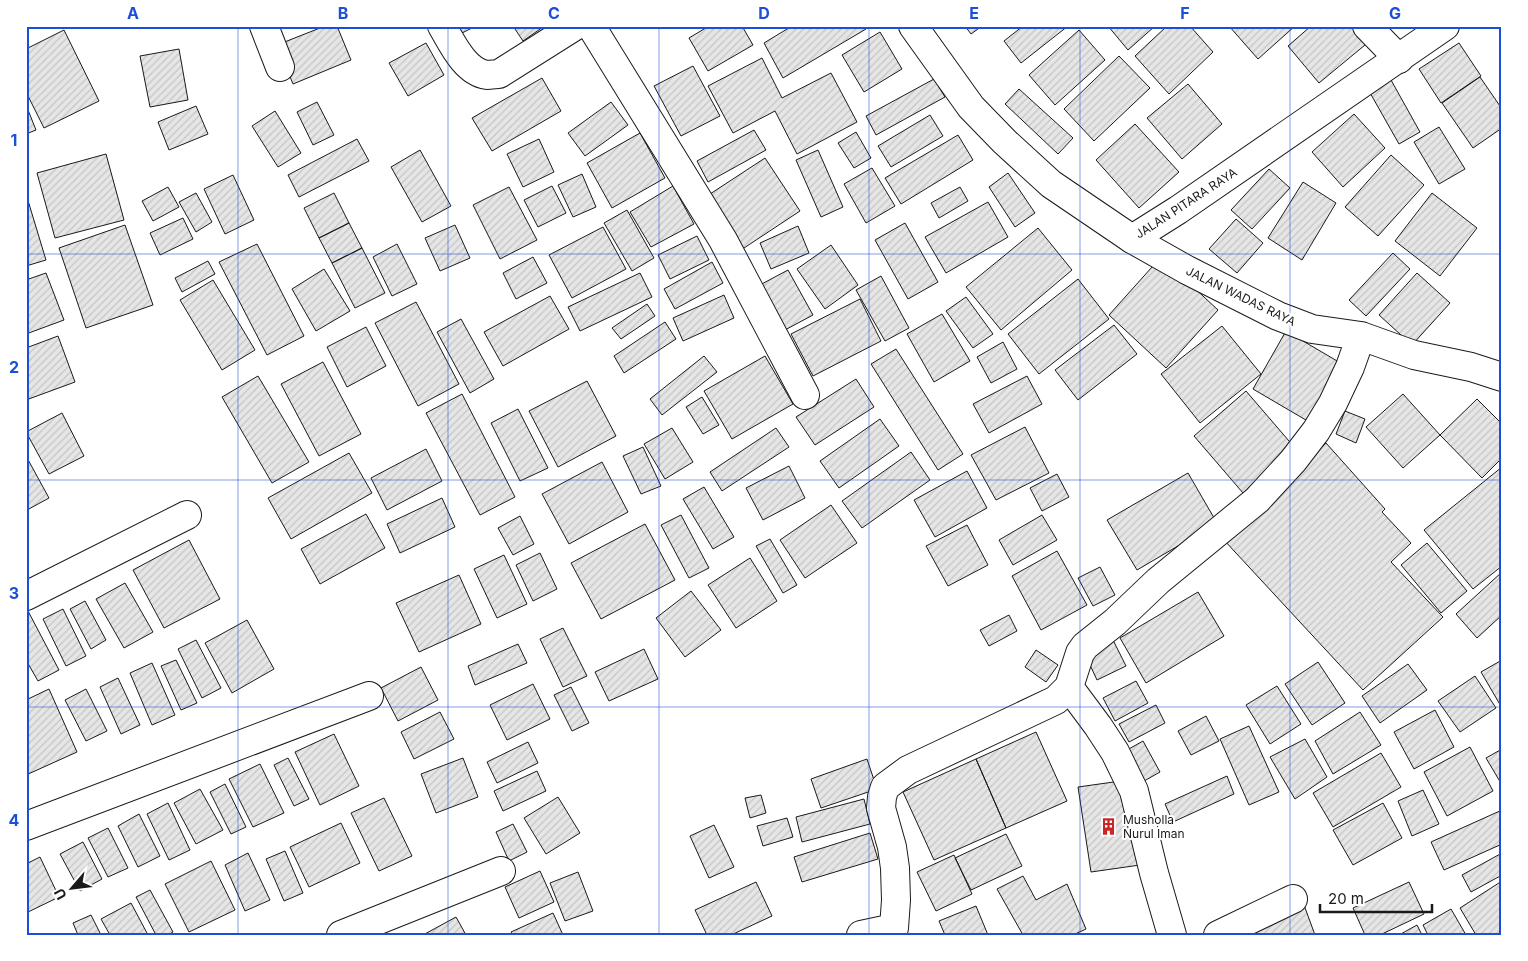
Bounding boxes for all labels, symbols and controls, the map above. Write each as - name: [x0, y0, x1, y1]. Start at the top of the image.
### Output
- text: A: [127, 3, 139, 23]
- text: B: [338, 3, 348, 23]
- text: C: [548, 3, 560, 23]
- text: D: [758, 3, 770, 23]
- text: E: [969, 3, 979, 23]
- text: F: [1180, 3, 1190, 23]
- text: G: [1389, 3, 1401, 23]
- text: 1: [11, 130, 17, 150]
- street label: JALAN PITARA RAYA: [1132, 164, 1240, 242]
- street label: JALAN WADAS RAYA: [1184, 263, 1298, 329]
- text: 2: [9, 357, 19, 377]
- text: 3: [9, 583, 19, 603]
- text: 4: [9, 810, 20, 830]
- place label: Musholla Nurul Iman: [1123, 812, 1185, 841]
- building icon: Musholla Nurul Iman: [1099, 816, 1119, 836]
- north arrow: [48, 864, 98, 914]
- scale bar: [1320, 881, 1433, 913]
- text: U: [50, 886, 70, 903]
- text: 20 m: [1328, 889, 1364, 908]

